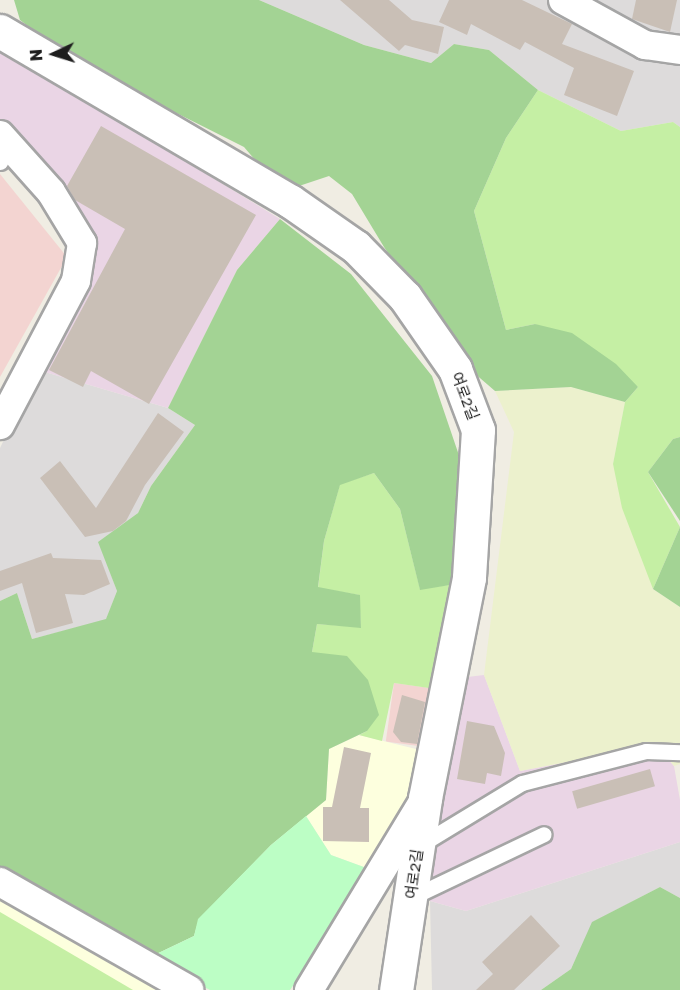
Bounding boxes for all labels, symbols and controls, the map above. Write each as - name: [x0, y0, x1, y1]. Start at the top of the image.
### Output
- north arrow: [24, 24, 84, 84]
- text: N: [26, 48, 46, 62]
- street label: 여로2길: [448, 369, 482, 423]
- street label: 여로2길: [402, 848, 426, 900]

